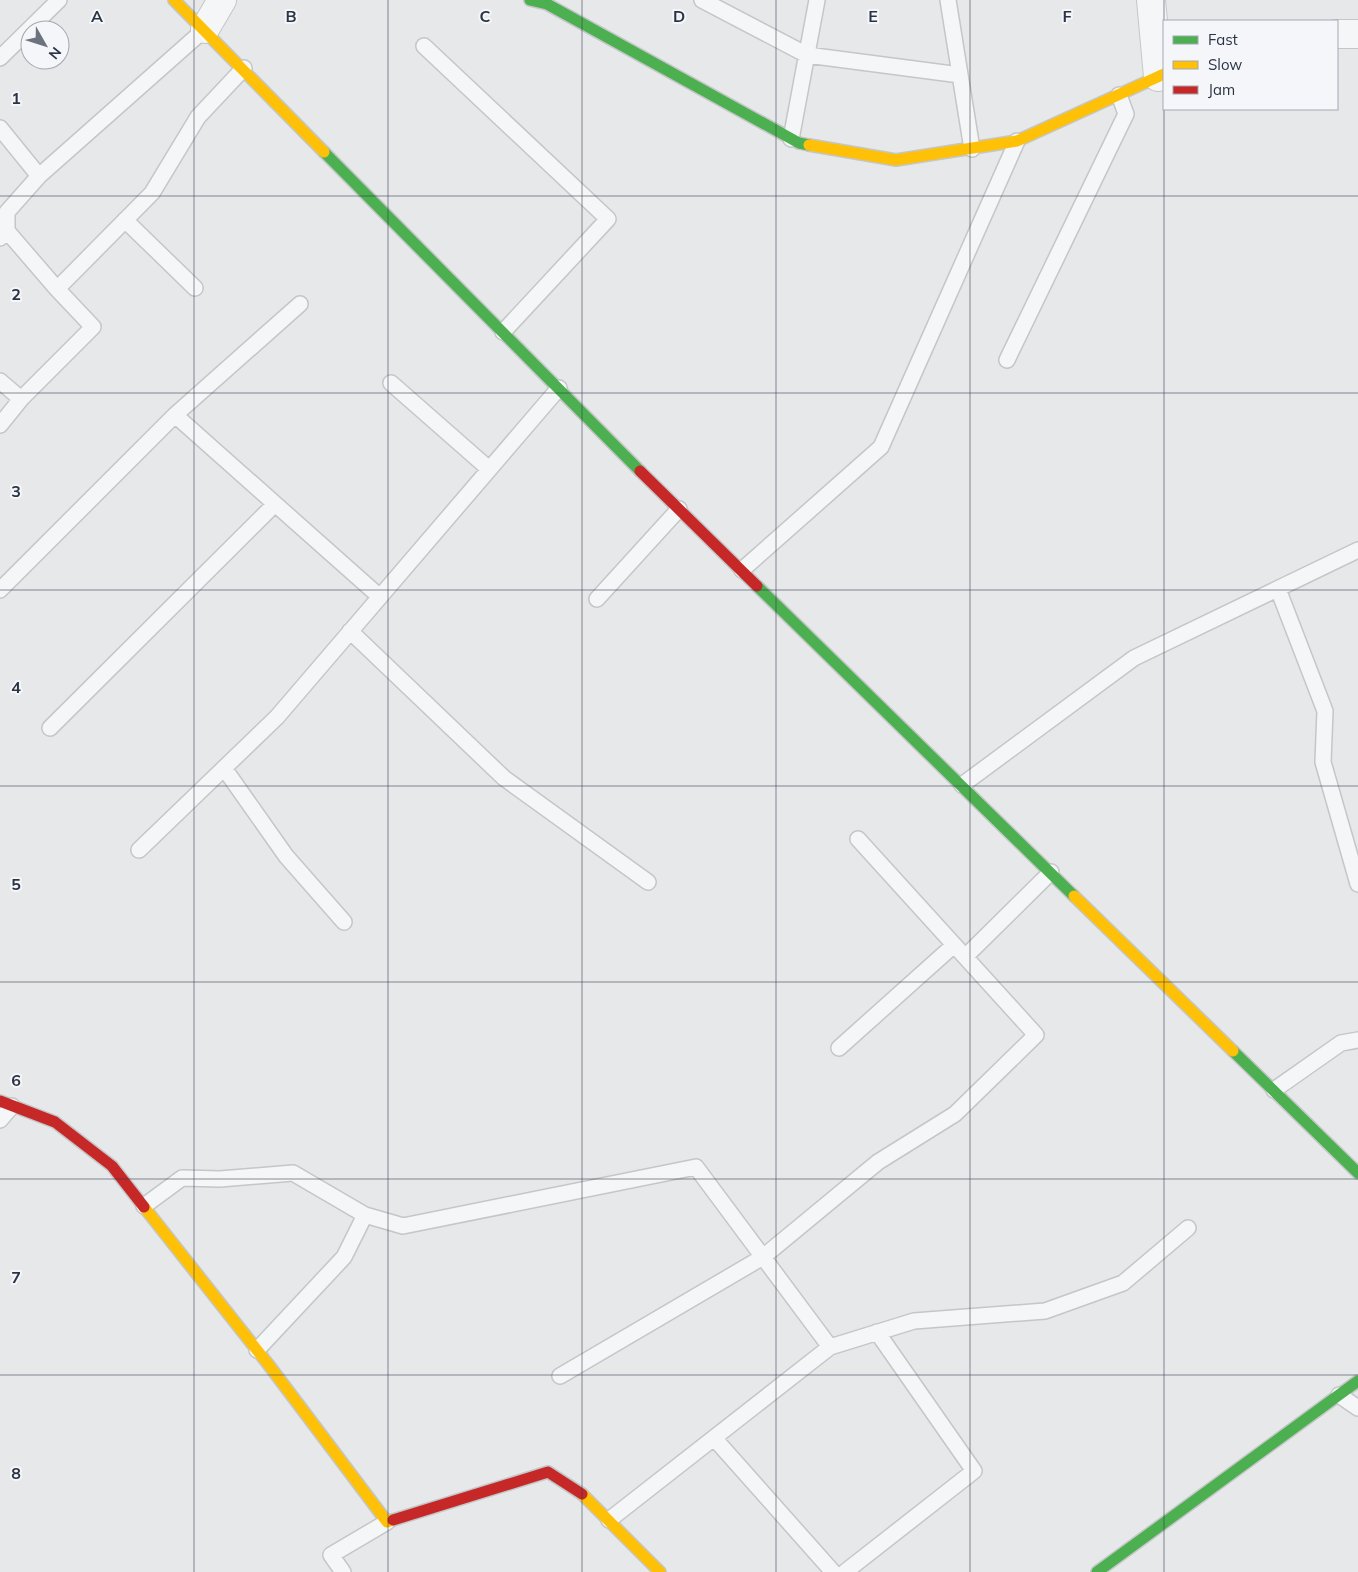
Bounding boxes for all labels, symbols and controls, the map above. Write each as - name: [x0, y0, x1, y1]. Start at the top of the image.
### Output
- text: A: [91, 6, 103, 26]
- text: B: [285, 6, 297, 26]
- text: C: [480, 6, 491, 26]
- text: D: [673, 6, 685, 26]
- text: E: [868, 6, 878, 26]
- text: F: [1062, 6, 1072, 26]
- north arrow: [20, 20, 70, 70]
- legend: [1163, 20, 1338, 110]
- text: Fast: [1208, 30, 1238, 49]
- text: N: [45, 43, 65, 63]
- text: Slow: [1208, 55, 1242, 74]
- text: Jam: [1208, 80, 1235, 99]
- text: 1: [11, 88, 21, 108]
- text: 2: [11, 284, 21, 304]
- text: 3: [11, 481, 21, 501]
- text: 4: [11, 677, 21, 697]
- text: 5: [11, 874, 21, 894]
- text: 6: [11, 1070, 21, 1090]
- text: 7: [11, 1267, 21, 1287]
- text: 8: [11, 1463, 21, 1483]

